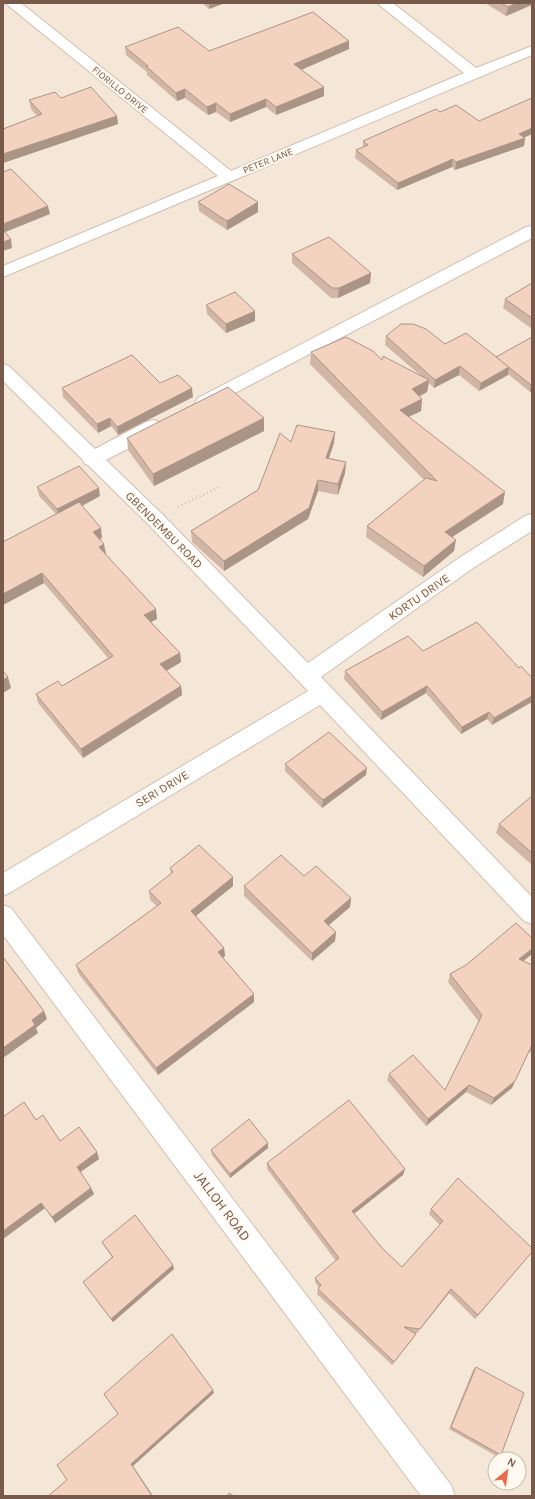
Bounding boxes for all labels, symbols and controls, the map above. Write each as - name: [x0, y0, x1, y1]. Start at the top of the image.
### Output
- street label: FIORILLO DRIVE: [90, 64, 150, 116]
- street label: PETER LANE: [241, 145, 295, 177]
- street label: GBENDEMBU ROAD: [123, 489, 205, 571]
- street label: KORTU DRIVE: [386, 571, 452, 623]
- street label: SERI DRIVE: [133, 768, 191, 810]
- street label: JALLOH ROAD: [190, 1168, 254, 1244]
- north arrow: [487, 1451, 527, 1491]
- text: N: [505, 1455, 518, 1470]

